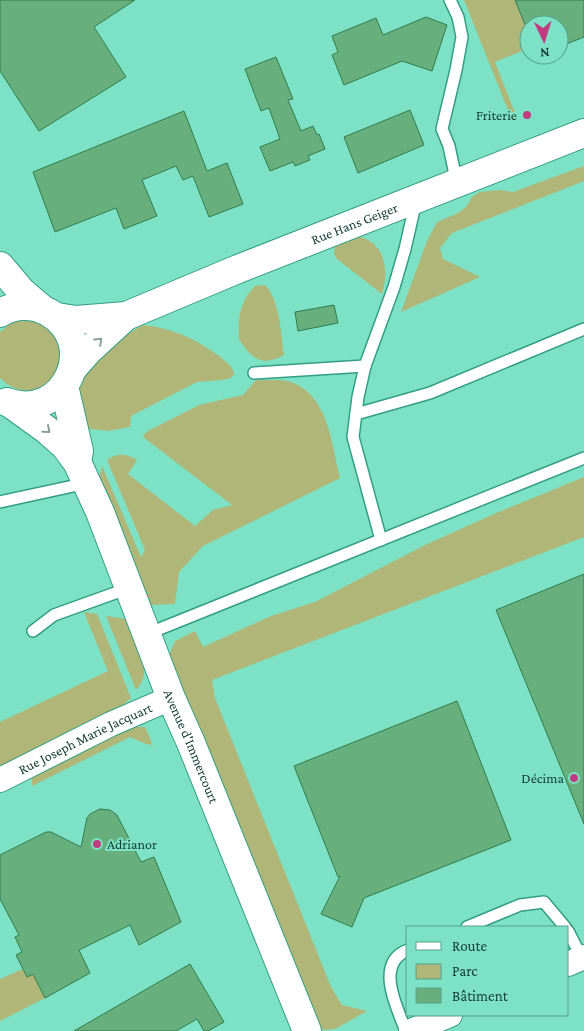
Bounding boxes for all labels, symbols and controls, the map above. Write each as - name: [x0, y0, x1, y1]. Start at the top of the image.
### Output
- north arrow: [519, 15, 569, 65]
- text: N: [539, 45, 550, 61]
- place label: Friterie: [476, 107, 517, 123]
- marker: Friterie: [521, 109, 533, 121]
- street label: Rue Hans Geiger: [309, 199, 400, 247]
- one-way arrow: [93, 338, 102, 347]
- one-way arrow: [41, 425, 50, 434]
- street label: Avenue d'Immercourt: [160, 687, 222, 806]
- street label: Rue Joseph Marie Jacquart: [16, 699, 155, 777]
- place label: Décima: [521, 770, 565, 786]
- marker: Décima: [568, 772, 580, 784]
- place label: Adrianor: [107, 836, 157, 852]
- marker: Adrianor: [91, 838, 103, 850]
- legend: [406, 926, 569, 1016]
- text: Route: [452, 938, 487, 954]
- text: Parc: [452, 963, 478, 979]
- text: Bâtiment: [452, 988, 509, 1004]

